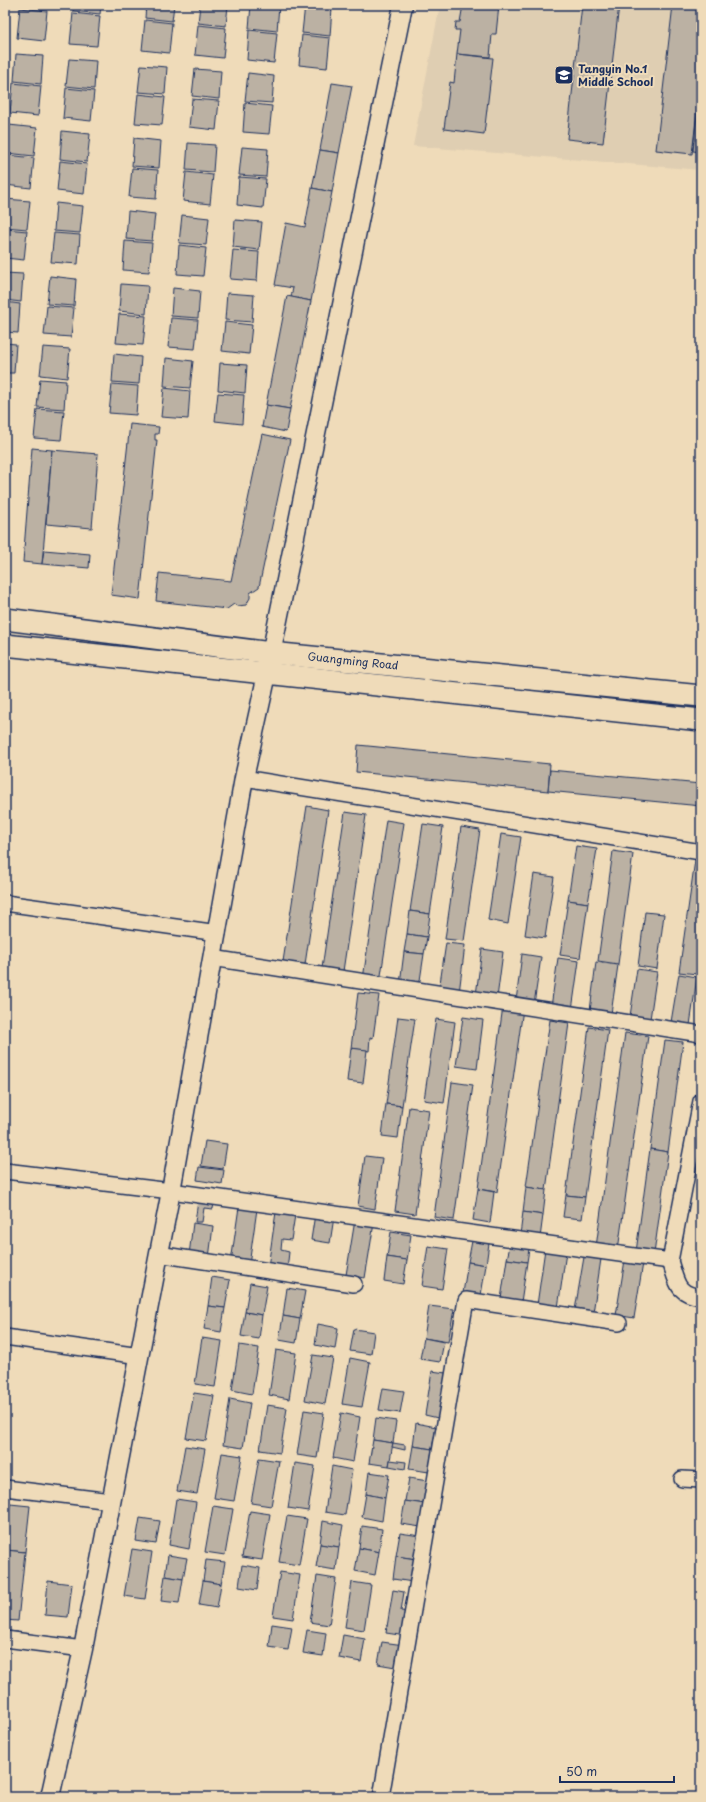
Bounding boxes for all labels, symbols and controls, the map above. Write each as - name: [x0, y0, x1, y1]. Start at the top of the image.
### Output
- place label: Tangyin No.1 Middle School: [578, 60, 653, 90]
- school or university icon: Tangyin No.1 Middle School: [553, 64, 575, 86]
- street label: Guangming Road: [307, 647, 399, 674]
- scale bar: [560, 1758, 674, 1784]
- text: 50 m: [566, 1762, 597, 1780]

